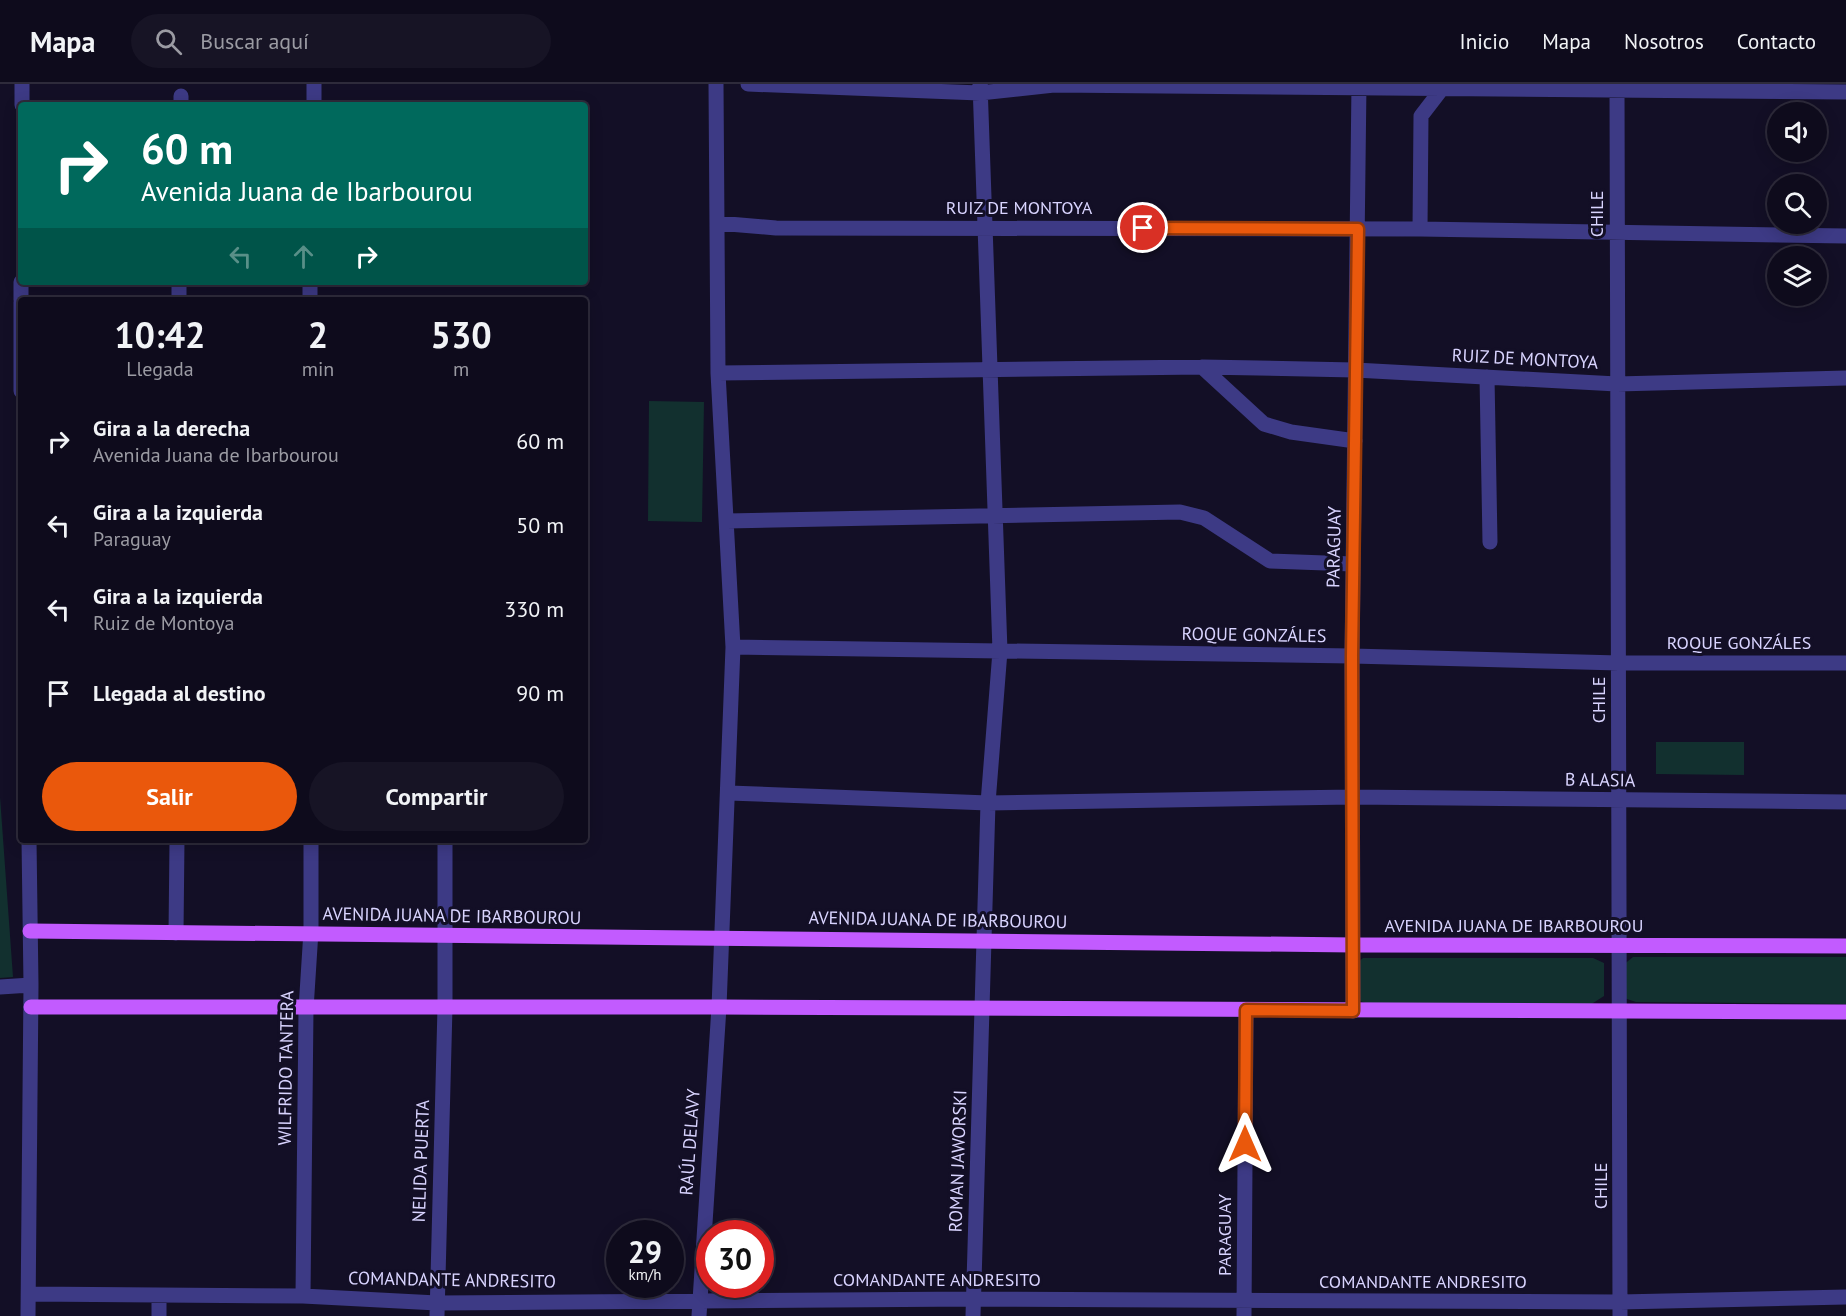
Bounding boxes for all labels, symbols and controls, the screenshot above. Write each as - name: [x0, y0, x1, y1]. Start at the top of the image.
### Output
- search box: [131, 14, 551, 68]
- text: Mapa: [30, 23, 95, 60]
- icon: search: [152, 25, 185, 58]
- text: Buscar aquí: [200, 27, 309, 55]
- text: Inicio: [1460, 28, 1509, 55]
- text: Mapa: [1542, 28, 1591, 55]
- text: Nosotros: [1624, 28, 1704, 55]
- text: Contacto: [1737, 28, 1816, 55]
- map controls: [1767, 102, 1827, 306]
- button: sound: [1767, 102, 1827, 162]
- text: 60 m: [141, 121, 233, 176]
- icon: right: [42, 126, 120, 204]
- text: Avenida Juana de Ibarbourou: [141, 174, 473, 208]
- button: search: [1767, 174, 1827, 234]
- street label: CHILE: [1585, 191, 1608, 237]
- street label: RUIZ DE MONTOYA: [946, 196, 1093, 219]
- pin: [1117, 202, 1168, 253]
- icon: arrive: [1126, 211, 1159, 244]
- icon: left: [224, 240, 257, 273]
- icon: ahead: [287, 240, 320, 273]
- icon: right: [350, 240, 383, 273]
- button: layers: [1767, 246, 1827, 306]
- text: 10:42: [114, 311, 206, 358]
- text: 2: [308, 311, 328, 358]
- text: 530: [431, 311, 492, 358]
- street label: RUIZ DE MONTOYA: [1451, 343, 1599, 374]
- text: Llegada: [126, 356, 194, 382]
- text: min: [302, 356, 334, 382]
- text: m: [453, 356, 469, 382]
- text: Gira a la derecha: [93, 414, 250, 442]
- icon: right: [42, 425, 75, 458]
- text: 60 m: [516, 427, 564, 455]
- text: Avenida Juana de Ibarbourou: [93, 442, 339, 468]
- text: Gira a la izquierda: [93, 498, 263, 526]
- street label: PARAGUAY: [1321, 506, 1346, 588]
- icon: left: [42, 509, 75, 542]
- text: 50 m: [516, 511, 564, 539]
- text: Paraguay: [93, 526, 171, 552]
- text: Gira a la izquierda: [93, 582, 263, 610]
- icon: left: [42, 593, 75, 626]
- text: 330 m: [504, 595, 564, 623]
- text: Ruiz de Montoya: [93, 610, 235, 636]
- street label: ROQUE GONZÁLES: [1181, 622, 1327, 647]
- street label: ROQUE GONZÁLES: [1667, 631, 1811, 654]
- icon: arrive: [42, 677, 75, 710]
- street label: CHILE: [1587, 677, 1610, 723]
- text: Llegada al destino: [93, 679, 266, 707]
- text: 90 m: [516, 679, 564, 707]
- button: Salir: [42, 762, 297, 831]
- button: Compartir: [309, 762, 564, 831]
- street label: B ALASIA: [1565, 767, 1636, 792]
- street label: AVENIDA JUANA DE IBARBOUROU: [322, 902, 582, 929]
- street label: AVENIDA JUANA DE IBARBOUROU: [808, 906, 1068, 933]
- street label: AVENIDA JUANA DE IBARBOUROU: [1385, 914, 1643, 937]
- street label: WILFRIDO TANTERA: [273, 990, 298, 1146]
- street label: RAÚL DELAVY: [674, 1088, 705, 1196]
- street label: ROMAN JAWORSKI: [944, 1089, 971, 1233]
- street label: NELIDA PUERTA: [407, 1099, 434, 1223]
- position arrow: [1213, 1112, 1277, 1176]
- street label: CHILE: [1589, 1163, 1612, 1209]
- street label: PARAGUAY: [1213, 1194, 1236, 1276]
- speed limit sign: 30: [696, 1220, 774, 1298]
- text: 29: [628, 1232, 662, 1271]
- text: km/h: [629, 1265, 661, 1284]
- street label: COMANDANTE ANDRESITO: [348, 1266, 556, 1293]
- street label: COMANDANTE ANDRESITO: [833, 1268, 1041, 1291]
- street label: COMANDANTE ANDRESITO: [1319, 1270, 1527, 1293]

